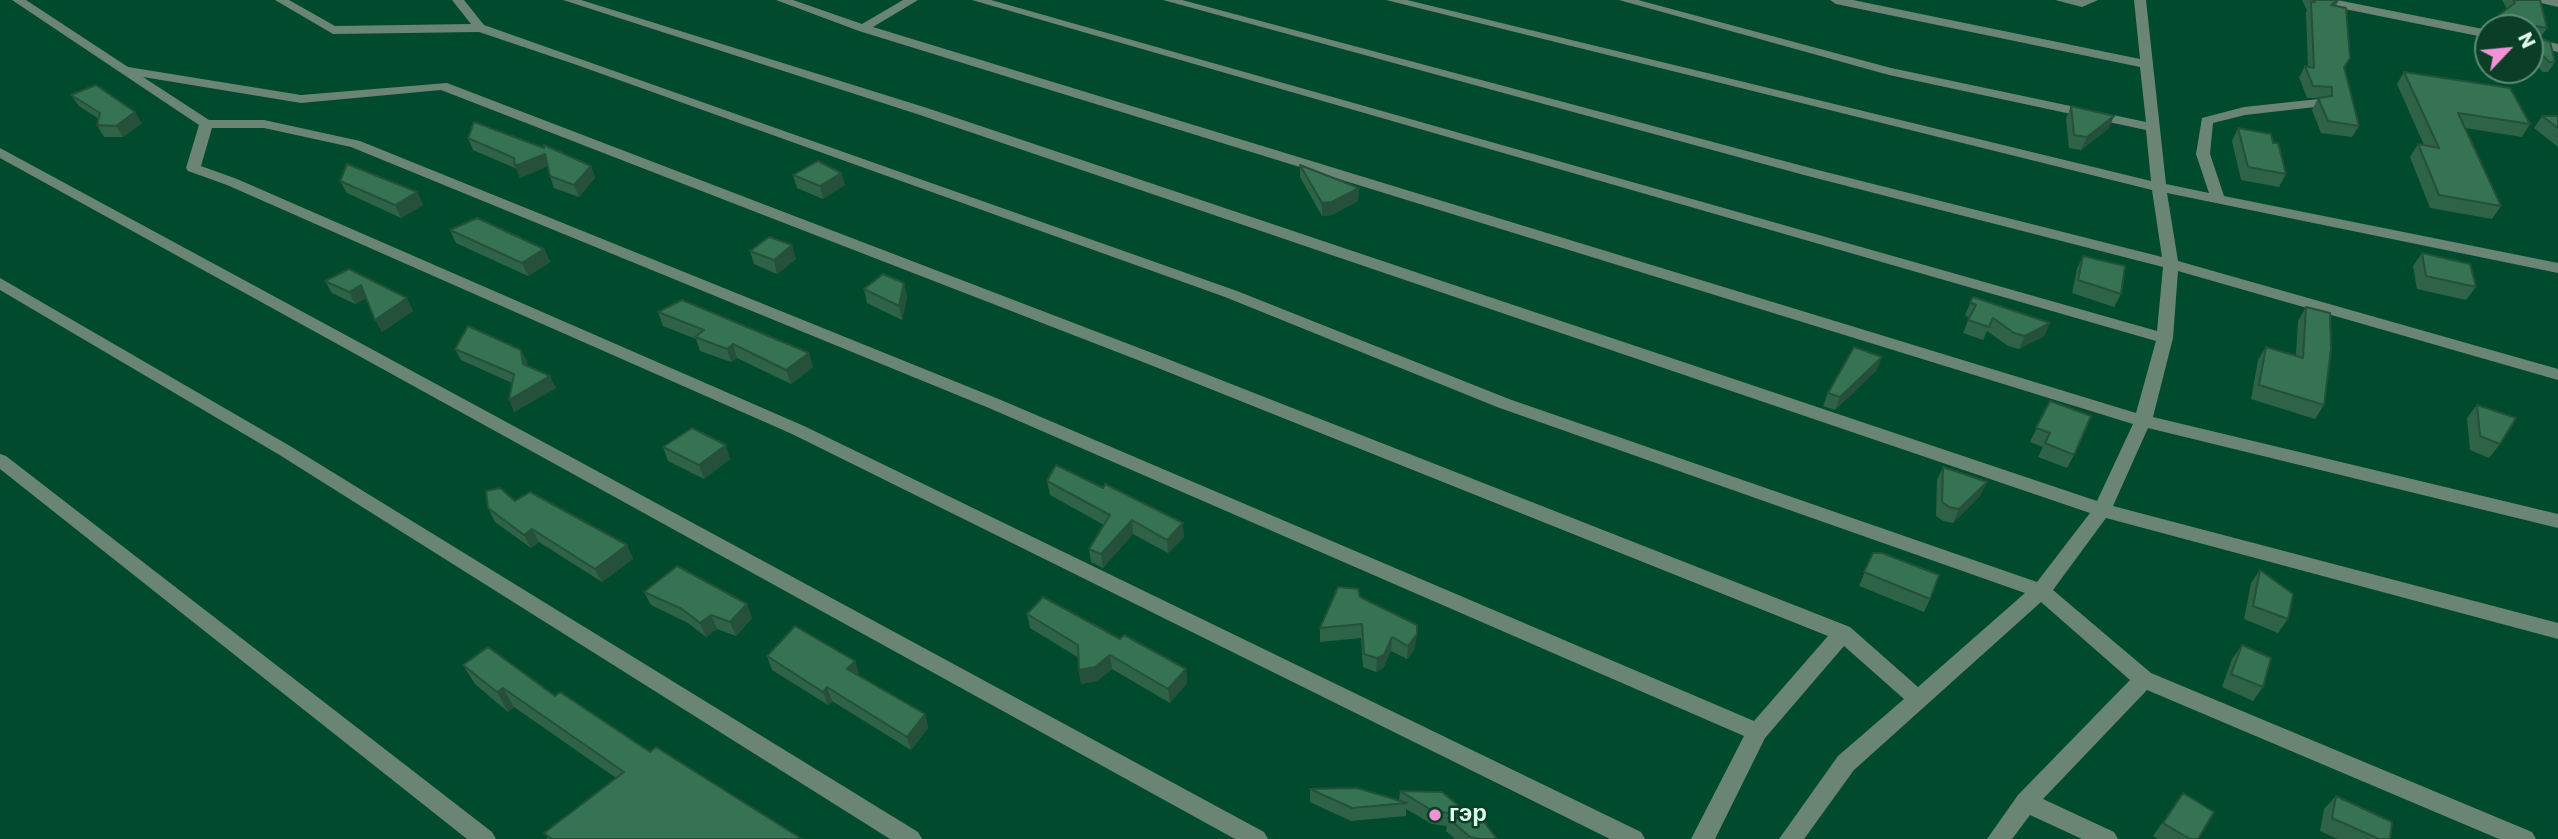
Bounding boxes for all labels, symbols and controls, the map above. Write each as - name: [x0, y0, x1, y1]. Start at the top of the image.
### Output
- north arrow: [2474, 14, 2544, 84]
- text: N: [2511, 28, 2542, 53]
- place label: гэр: [1449, 801, 1487, 829]
- marker: гэр: [1427, 807, 1443, 823]

